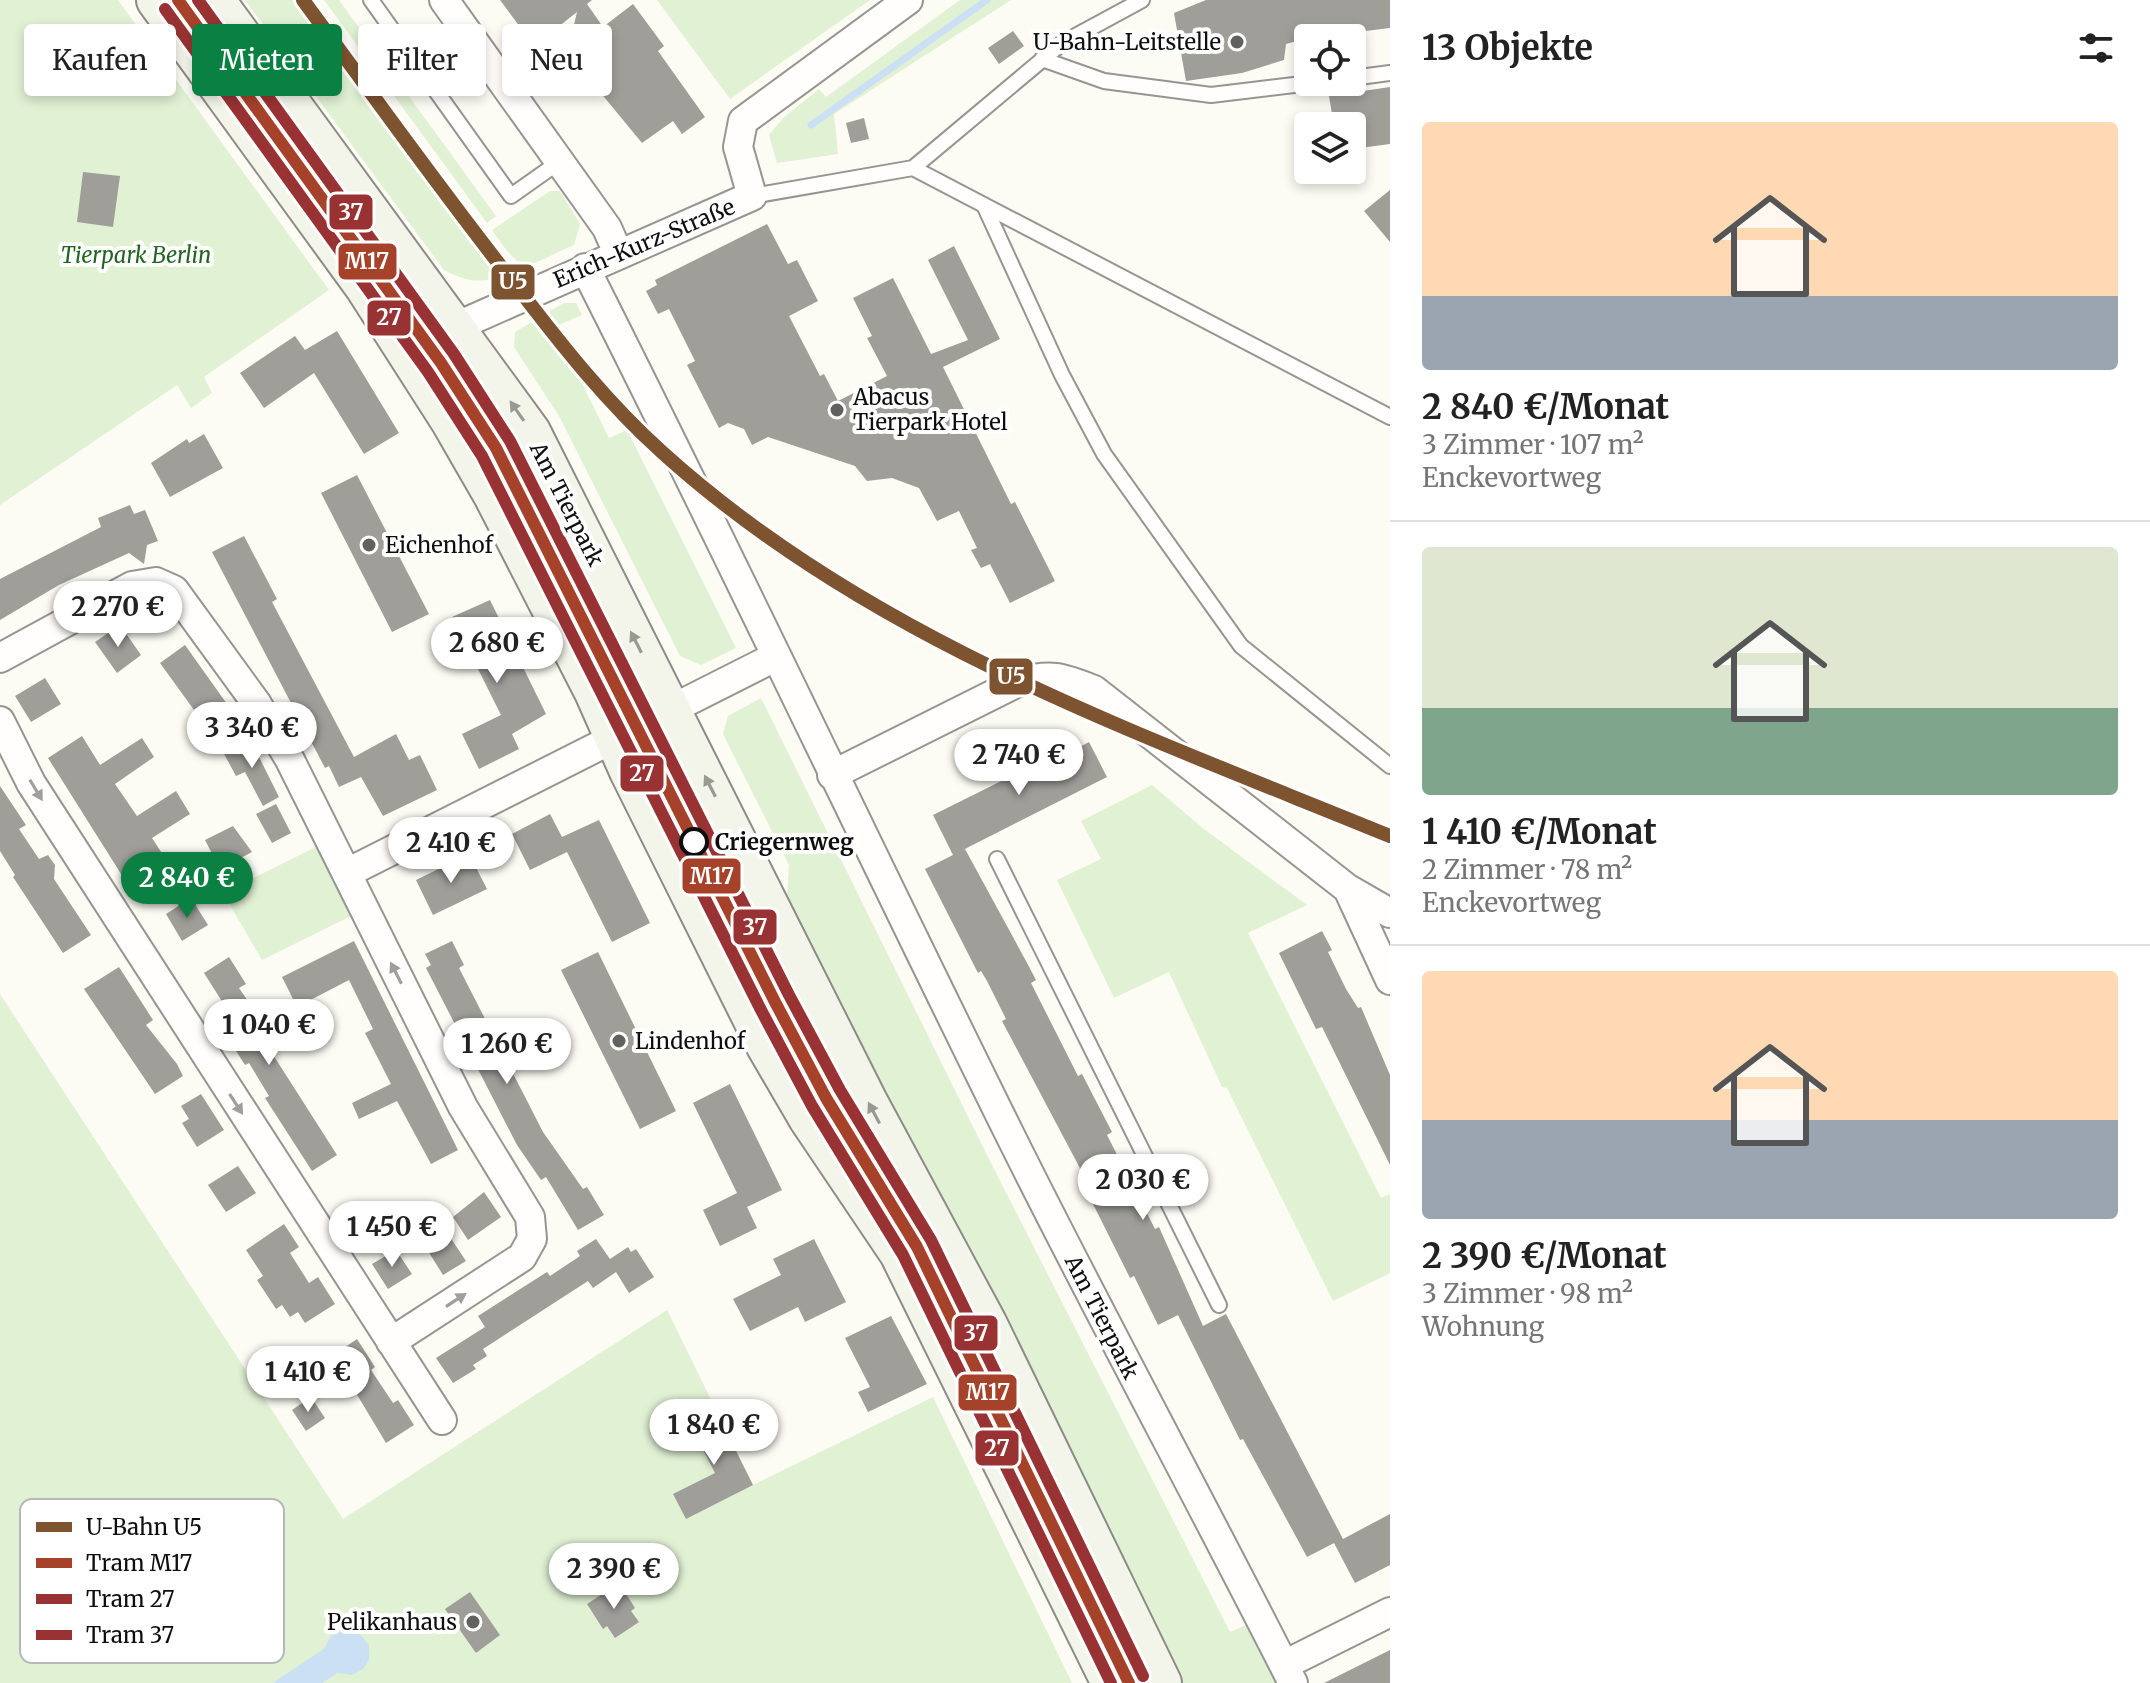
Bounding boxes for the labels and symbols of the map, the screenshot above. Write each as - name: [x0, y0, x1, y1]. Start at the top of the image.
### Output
- place label: U-Bahn-Leitstelle: [1033, 28, 1221, 56]
- marker: U-Bahn-Leitstelle: [1228, 33, 1246, 51]
- street label: Erich-Kurz-Straße: [549, 192, 739, 294]
- line badge: 37: [328, 193, 374, 231]
- text: 37: [339, 198, 363, 226]
- park label: Tierpark Berlin: [61, 241, 211, 269]
- line badge: M17: [337, 242, 398, 281]
- text: M17: [345, 247, 389, 275]
- line badge: U5: [490, 263, 536, 301]
- text: U5: [498, 267, 528, 295]
- line badge: 27: [366, 299, 412, 337]
- text: 27: [376, 303, 402, 331]
- place label: Abacus Tierpark Hotel: [852, 383, 1008, 436]
- one-way arrow: [510, 401, 525, 422]
- marker: Abacus Tierpark Hotel: [828, 401, 846, 419]
- street label: Am Tierpark: [523, 436, 610, 571]
- place label: Eichenhof: [385, 531, 494, 559]
- marker: Eichenhof: [360, 536, 378, 554]
- pin: 2 270 €: [44, 581, 192, 649]
- pin: 2 680 €: [423, 617, 571, 685]
- one-way arrow: [630, 630, 643, 653]
- line badge: U5: [988, 657, 1034, 696]
- text: U5: [996, 662, 1026, 690]
- pin: 3 340 €: [178, 702, 326, 770]
- pin: 2 740 €: [945, 729, 1093, 797]
- line badge: 27: [619, 754, 665, 793]
- text: 27: [629, 759, 655, 787]
- one-way arrow: [703, 775, 717, 798]
- one-way arrow: [29, 779, 43, 801]
- pin: 2 410 €: [377, 817, 525, 885]
- marker: Criegernweg: [680, 828, 708, 856]
- place label: Criegernweg: [715, 828, 854, 856]
- pin: 2 840 €: [113, 852, 261, 920]
- line badge: M17: [681, 857, 742, 895]
- text: M17: [690, 862, 734, 890]
- line badge: 37: [732, 908, 778, 946]
- text: 37: [743, 913, 767, 941]
- one-way arrow: [390, 961, 403, 984]
- pin: 1 040 €: [195, 999, 343, 1067]
- pin: 1 260 €: [433, 1018, 581, 1086]
- place label: Lindenhof: [635, 1027, 747, 1055]
- marker: Lindenhof: [610, 1032, 628, 1050]
- one-way arrow: [228, 1093, 243, 1114]
- one-way arrow: [867, 1102, 880, 1125]
- pin: 2 030 €: [1069, 1154, 1217, 1222]
- pin: 1 450 €: [318, 1201, 466, 1269]
- street label: Am Tierpark: [1058, 1249, 1145, 1384]
- one-way arrow: [445, 1293, 467, 1308]
- line badge: 37: [953, 1314, 999, 1352]
- text: 37: [964, 1319, 988, 1347]
- pin: 1 410 €: [234, 1346, 382, 1414]
- line badge: M17: [957, 1373, 1018, 1412]
- text: M17: [966, 1378, 1010, 1406]
- pin: 1 840 €: [640, 1399, 788, 1467]
- line badge: 27: [974, 1429, 1020, 1467]
- text: 27: [984, 1434, 1010, 1462]
- legend: [20, 1499, 284, 1663]
- text: U-Bahn U5: [86, 1513, 202, 1541]
- pin: 2 390 €: [540, 1543, 688, 1611]
- text: Tram M17: [86, 1549, 192, 1577]
- text: Tram 27: [86, 1585, 175, 1613]
- place label: Pelikanhaus: [327, 1608, 457, 1636]
- marker: Pelikanhaus: [464, 1613, 482, 1631]
- text: Tram 37: [86, 1621, 174, 1649]

